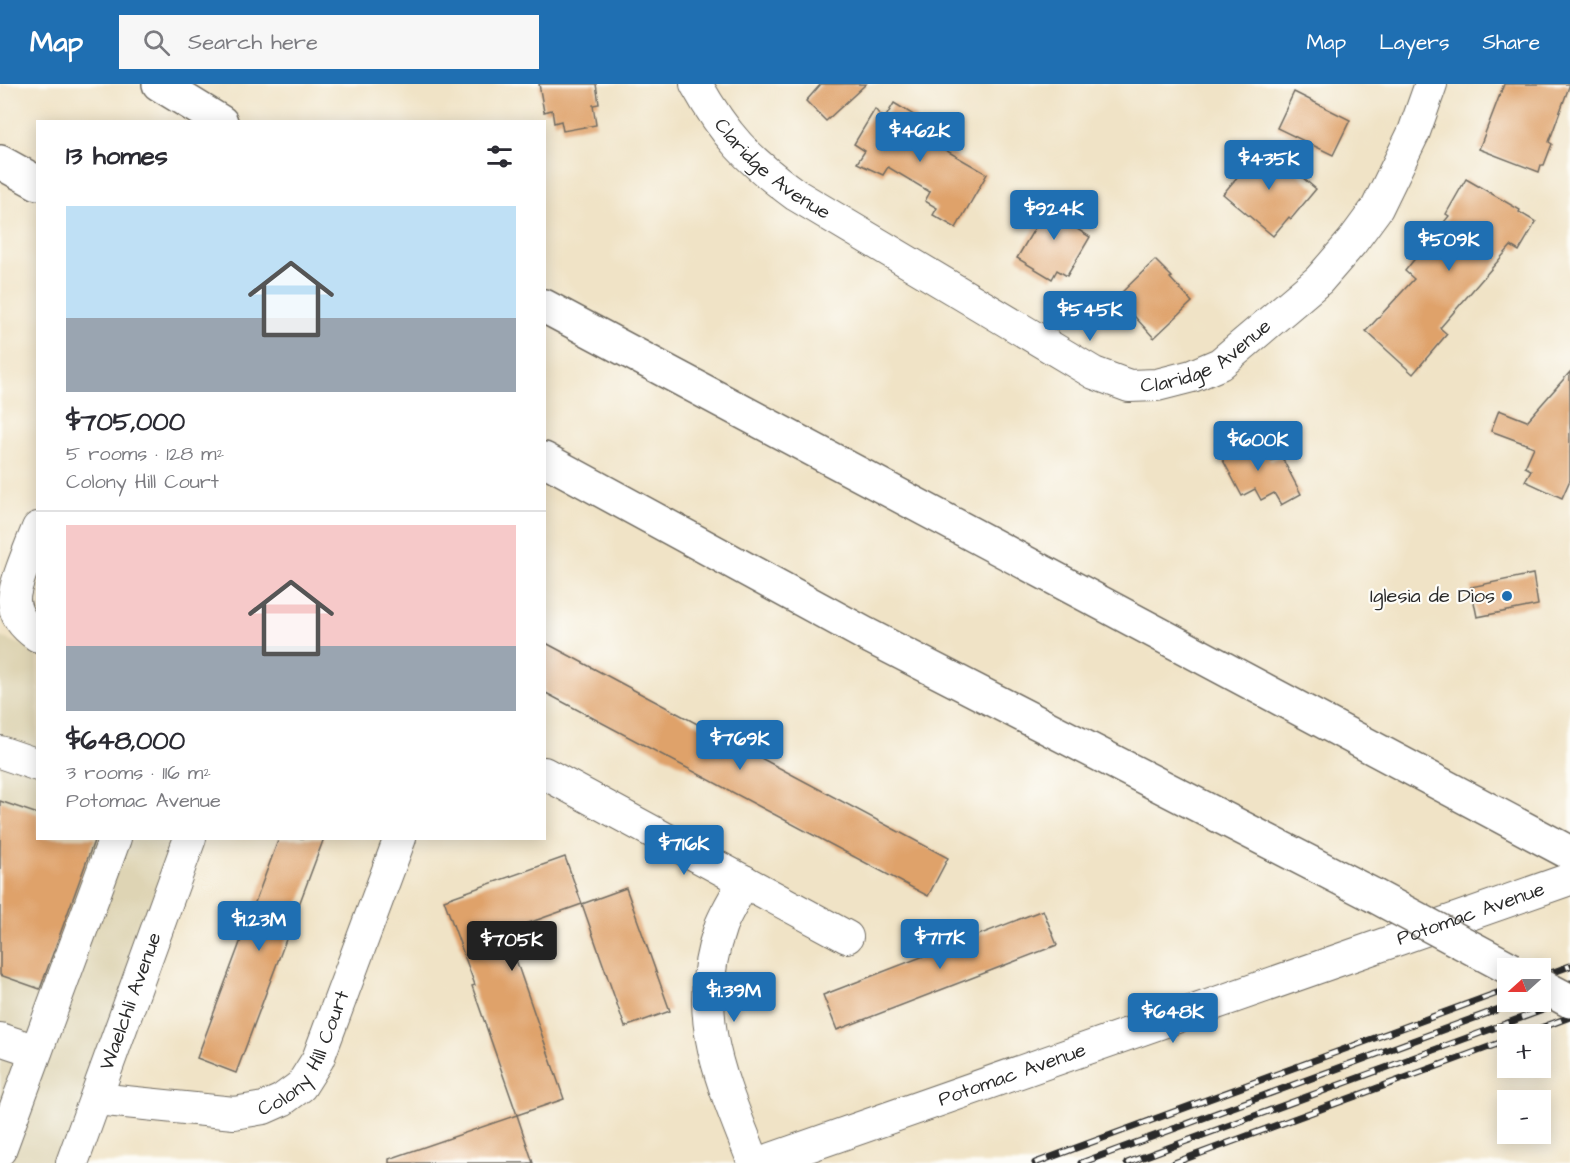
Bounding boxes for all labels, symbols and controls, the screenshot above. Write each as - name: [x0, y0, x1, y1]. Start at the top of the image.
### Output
- search box: [119, 15, 539, 69]
- text: Map: [30, 23, 83, 62]
- icon: search: [140, 26, 173, 59]
- text: Search here: [188, 27, 318, 58]
- text: Map: [1306, 28, 1346, 57]
- text: Layers: [1379, 28, 1449, 57]
- text: Share: [1482, 28, 1540, 57]
- street label: Claridge Avenue: [707, 112, 836, 227]
- pin: $462K: [878, 112, 962, 163]
- text: $462K: [890, 117, 950, 145]
- text: 13 homes: [66, 138, 168, 174]
- icon: filters: [483, 140, 516, 173]
- pin: $435K: [1227, 140, 1311, 191]
- text: $435K: [1238, 145, 1300, 173]
- pin: $924K: [1012, 190, 1096, 241]
- text: $924K: [1024, 195, 1084, 223]
- pin: $509K: [1407, 221, 1491, 272]
- text: $509K: [1418, 226, 1480, 254]
- icon: home: [237, 245, 345, 353]
- pin: $545K: [1048, 291, 1132, 342]
- text: $545K: [1057, 296, 1123, 324]
- street label: Claridge Avenue: [1140, 312, 1277, 400]
- text: $705,000: [66, 404, 185, 440]
- pin: $600K: [1216, 421, 1300, 472]
- text: $600K: [1227, 426, 1289, 454]
- text: 5 rooms · 128 m²: [66, 440, 224, 468]
- text: Colony Hill Court: [66, 468, 219, 496]
- icon: home: [237, 564, 345, 672]
- place label: Iglesia de Dios: [1370, 582, 1495, 611]
- marker: Iglesia de Dios: [1500, 589, 1514, 603]
- pin: $769K: [698, 720, 782, 771]
- text: $648,000: [66, 723, 185, 759]
- text: $769K: [710, 725, 770, 753]
- text: 3 rooms · 116 m²: [66, 759, 211, 787]
- text: Potomac Avenue: [66, 787, 221, 815]
- pin: $716K: [642, 825, 726, 876]
- text: $716K: [659, 830, 709, 858]
- street label: Potomac Avenue: [1393, 875, 1548, 953]
- pin: $1.23M: [210, 901, 308, 952]
- text: $1.23M: [232, 906, 286, 934]
- pin: $717K: [898, 919, 982, 970]
- pin: $705K: [470, 921, 554, 972]
- text: $717K: [915, 924, 965, 952]
- text: $705K: [481, 926, 543, 954]
- street label: Waelchli Avenue: [93, 928, 169, 1074]
- north arrow: [1497, 958, 1551, 1012]
- map controls: [1497, 958, 1551, 1144]
- pin: $1.39M: [685, 972, 783, 1023]
- text: $1.39M: [707, 977, 761, 1005]
- street label: Colony Hill Court: [253, 986, 356, 1123]
- pin: $648K: [1131, 993, 1215, 1044]
- text: $648K: [1142, 998, 1204, 1026]
- button: +: [1497, 1024, 1551, 1078]
- street label: Potomac Avenue: [934, 1036, 1090, 1113]
- button: −: [1497, 1090, 1551, 1144]

